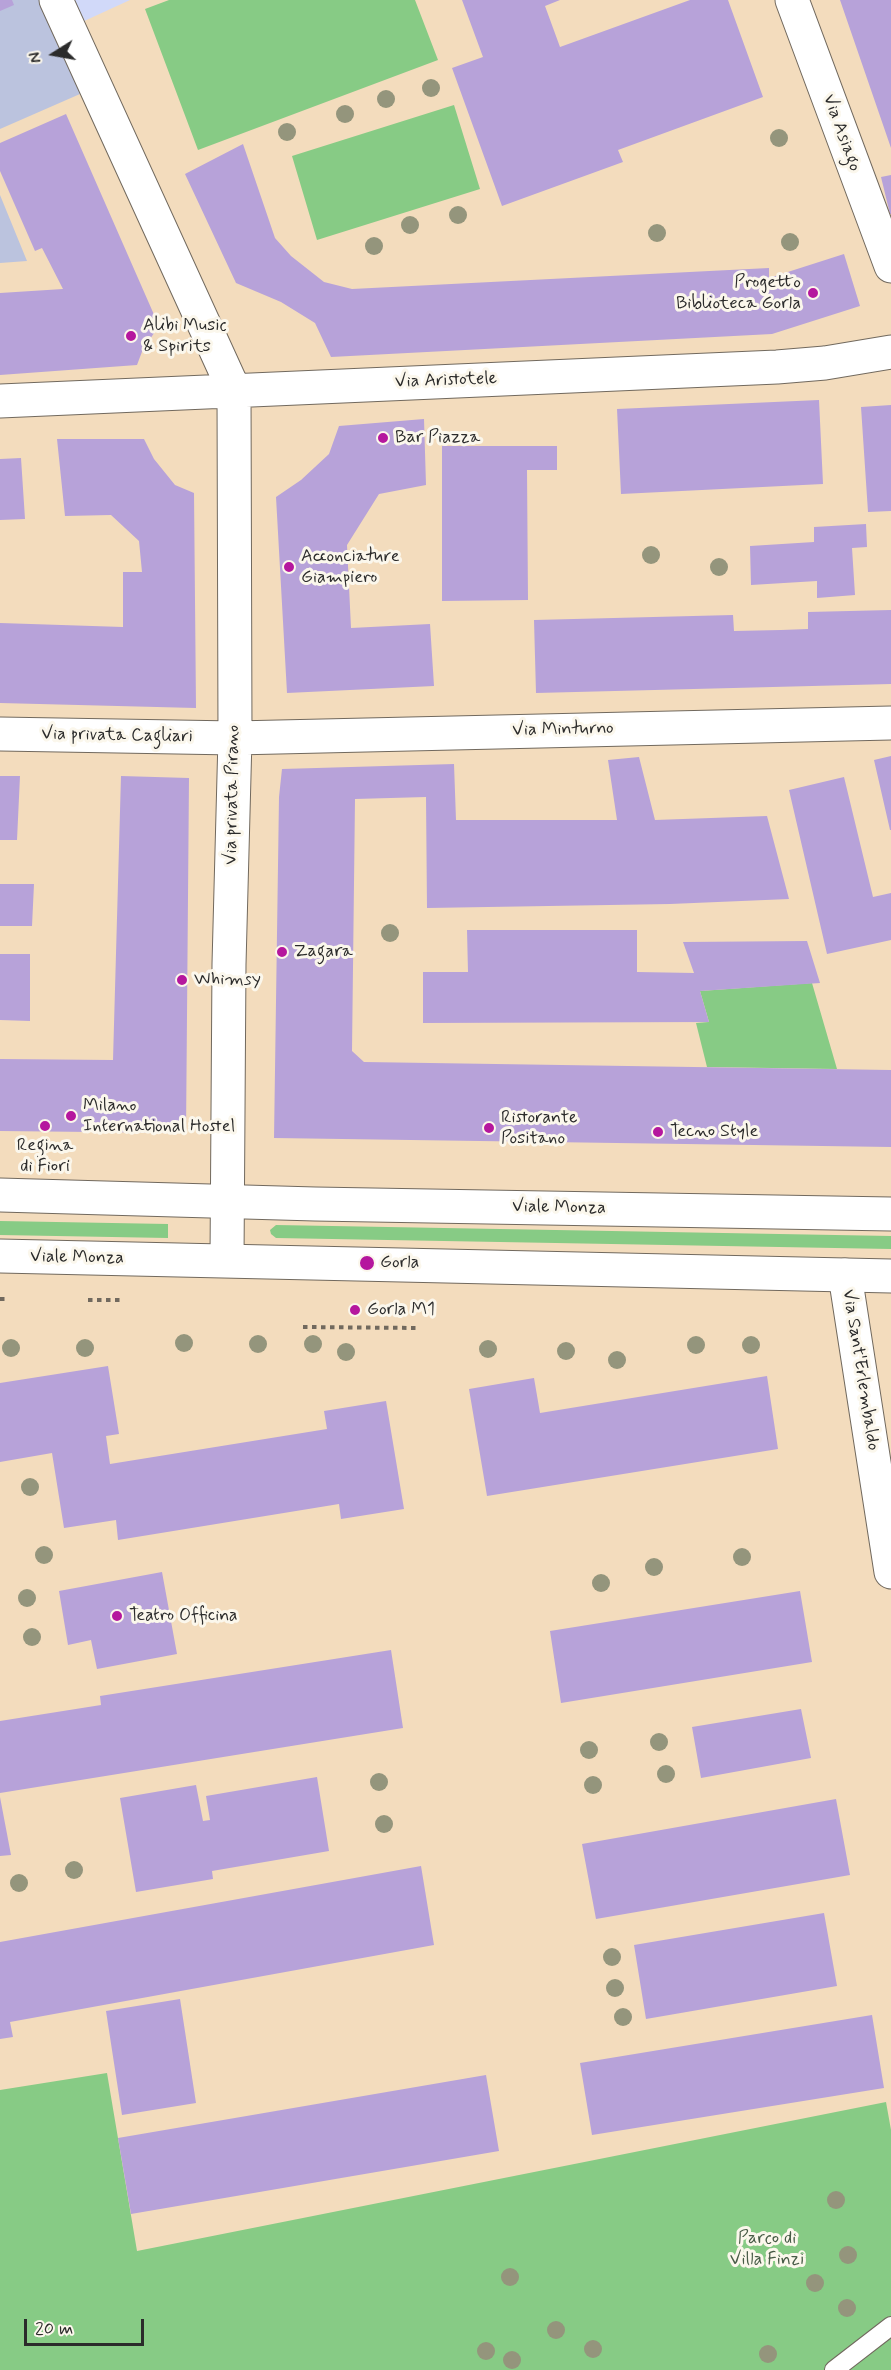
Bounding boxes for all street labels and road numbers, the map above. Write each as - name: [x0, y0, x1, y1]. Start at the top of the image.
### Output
- street label: Via Asiago: [817, 91, 865, 175]
- street label: Via Aristotele: [395, 368, 497, 394]
- street label: Via Minturno: [512, 718, 614, 742]
- street label: Via privata Cagliari: [41, 724, 193, 748]
- street label: Via privata Pirano: [221, 725, 245, 865]
- street label: Viale Monza: [512, 1196, 606, 1220]
- street label: Viale Monza: [30, 1246, 124, 1270]
- street label: Via Sant'Erlembaldo: [837, 1288, 883, 1452]

